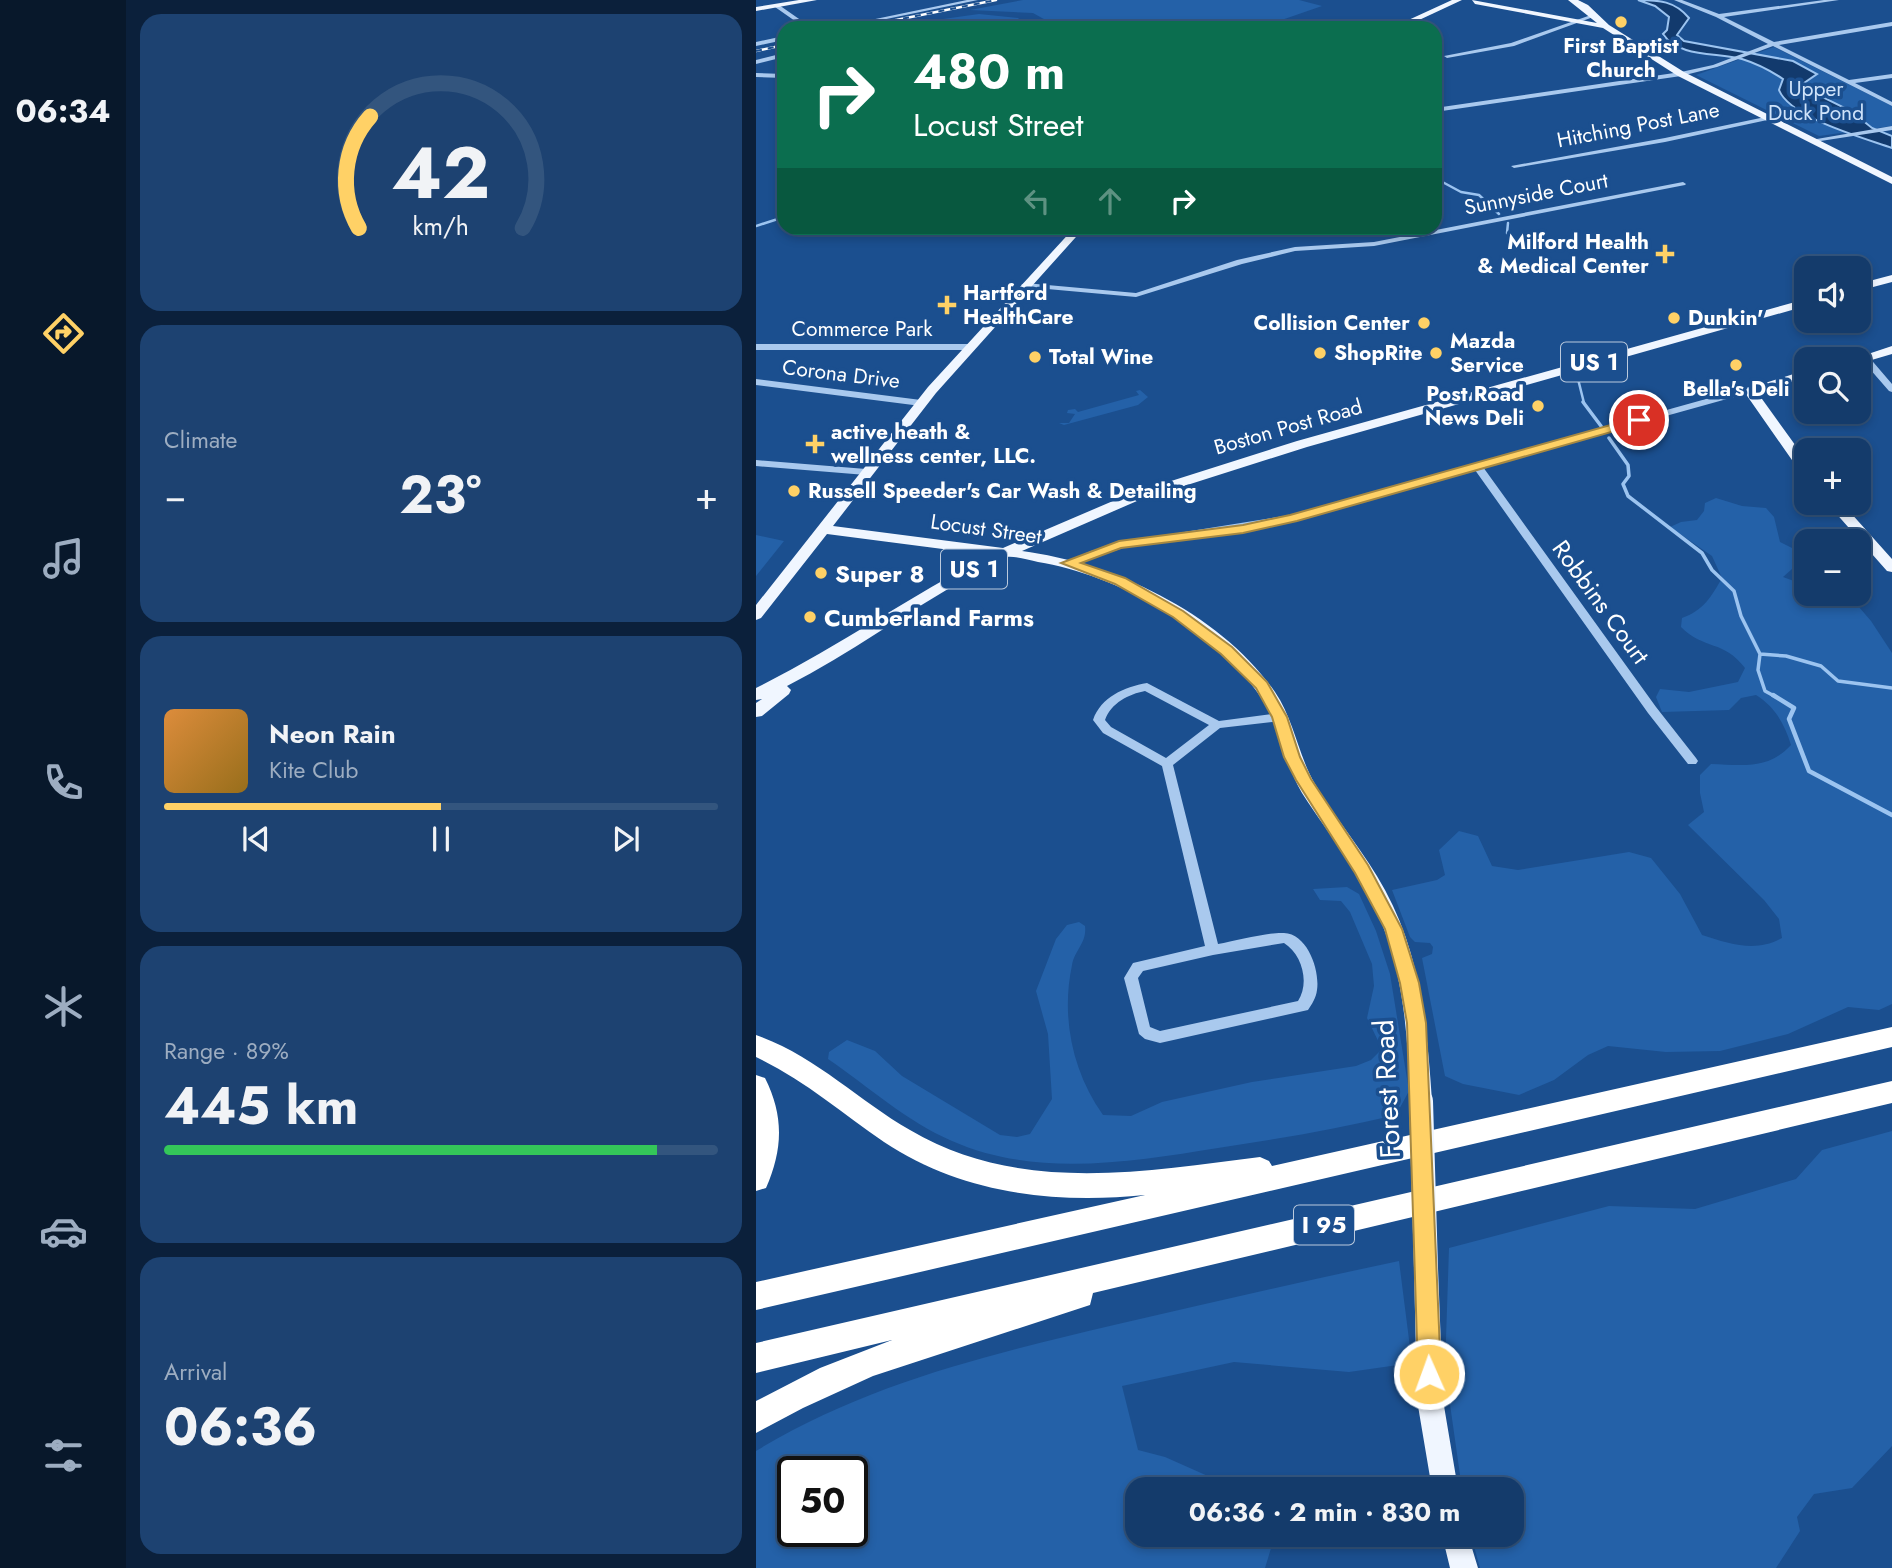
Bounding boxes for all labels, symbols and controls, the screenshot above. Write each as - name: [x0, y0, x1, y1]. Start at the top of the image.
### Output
- marker: First Baptist Church: [1613, 14, 1629, 30]
- place label: First Baptist Church: [1563, 31, 1679, 85]
- text: 480 m: [913, 37, 1065, 107]
- icon: right: [798, 49, 889, 140]
- park label: Upper Duck Pond: [1768, 74, 1864, 128]
- text: 06:34: [15, 88, 111, 134]
- street label: Hitching Post Lane: [1554, 95, 1722, 155]
- text: Locust Street: [913, 102, 1084, 148]
- text: 42: [392, 121, 490, 226]
- street label: Sunnyside Court: [1462, 165, 1610, 223]
- icon: left: [1018, 182, 1056, 220]
- icon: ahead: [1091, 182, 1129, 220]
- icon: right: [1164, 182, 1202, 220]
- text: km/h: [413, 208, 469, 244]
- place label: Milford Health & Medical Center: [1478, 227, 1649, 281]
- marker: Milford Health & Medical Center: [1655, 244, 1675, 264]
- map controls: [1794, 256, 1871, 606]
- button: sound: [1794, 256, 1871, 333]
- place label: Hartford HealthCare: [963, 278, 1074, 332]
- marker: Hartford HealthCare: [937, 295, 957, 315]
- place label: Dunkin': [1688, 303, 1763, 333]
- place label: Collision Center: [1253, 308, 1410, 338]
- icon: directions: [39, 309, 88, 358]
- marker: Dunkin': [1666, 310, 1682, 326]
- street label: Commerce Park: [792, 314, 933, 344]
- marker: Collision Center: [1416, 315, 1432, 331]
- place label: Mazda Service: [1450, 326, 1524, 380]
- place label: ShopRite: [1334, 338, 1423, 368]
- place label: Total Wine: [1049, 342, 1153, 372]
- road number: US 1: [1561, 342, 1627, 382]
- marker: ShopRite: [1312, 345, 1328, 361]
- marker: Mazda Service: [1428, 345, 1444, 361]
- button: search: [1794, 347, 1871, 424]
- marker: Total Wine: [1027, 349, 1043, 365]
- street label: Corona Drive: [780, 352, 902, 396]
- marker: Bella's Deli: [1728, 357, 1744, 373]
- place label: Bella's Deli: [1682, 374, 1790, 404]
- place label: Post Road News Deli: [1425, 379, 1524, 433]
- pin: [1609, 390, 1669, 450]
- street label: Boston Post Road: [1210, 392, 1366, 462]
- marker: Post Road News Deli: [1530, 398, 1546, 414]
- icon: arrive: [1620, 401, 1658, 439]
- place label: active heath & wellness center, LLC.: [830, 417, 1036, 471]
- text: Climate: [164, 423, 237, 457]
- marker: active heath & wellness center, LLC.: [805, 434, 825, 454]
- button: +: [1794, 438, 1871, 515]
- text: 23°: [400, 457, 481, 533]
- text: −: [164, 468, 186, 523]
- text: +: [695, 468, 718, 523]
- place label: Russell Speeder's Car Wash & Detailing: [808, 476, 1197, 506]
- marker: Russell Speeder's Car Wash & Detailing: [786, 483, 802, 499]
- street label: Locust Street: [929, 506, 1043, 552]
- button: −: [1794, 529, 1871, 606]
- street label: Robbins Court: [1544, 533, 1658, 671]
- icon: music: [39, 534, 88, 583]
- road number: US 1: [941, 550, 1007, 589]
- place label: Super 8: [835, 556, 924, 591]
- marker: Super 8: [813, 565, 829, 581]
- place label: Cumberland Farms: [824, 600, 1034, 635]
- marker: Cumberland Farms: [802, 609, 818, 625]
- text: Neon Rain: [269, 715, 396, 753]
- text: Kite Club: [269, 753, 358, 787]
- icon: phone: [39, 758, 88, 807]
- icon: previous: [237, 820, 275, 858]
- icon: pause: [422, 820, 460, 858]
- icon: next: [607, 820, 645, 858]
- icon: climate: [39, 982, 88, 1031]
- street label: Forest Road: [1363, 1019, 1411, 1159]
- text: Range · 89%: [164, 1034, 289, 1068]
- text: 445 km: [164, 1068, 358, 1144]
- road number: I 95: [1294, 1206, 1354, 1244]
- icon: car: [39, 1207, 88, 1256]
- position arrow: [1392, 1337, 1466, 1411]
- text: Arrival: [164, 1355, 227, 1389]
- text: 06:36: [164, 1389, 317, 1465]
- icon: filters: [39, 1431, 88, 1480]
- speed limit sign: 50: [777, 1456, 868, 1547]
- text: 06:36 · 2 min · 830 m: [1189, 1493, 1460, 1531]

